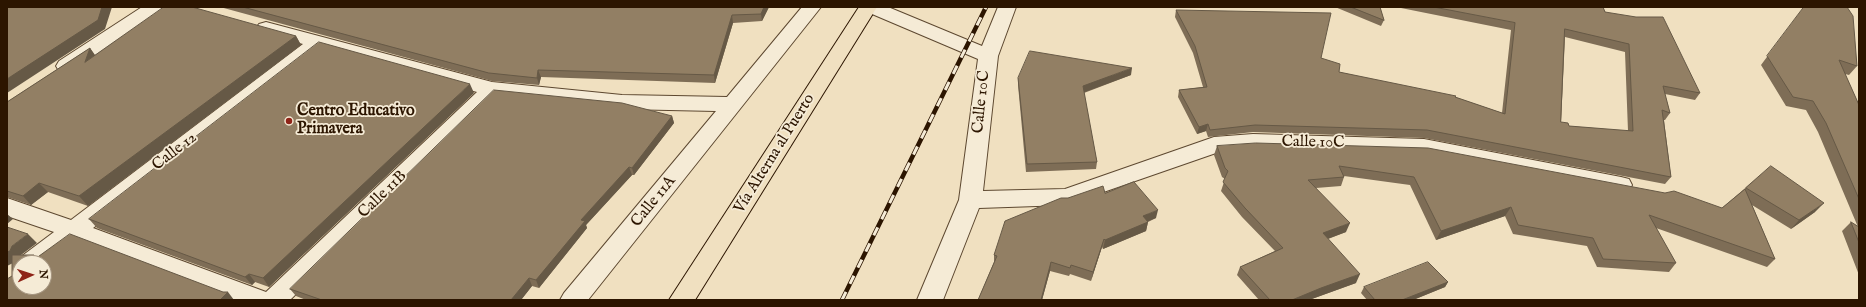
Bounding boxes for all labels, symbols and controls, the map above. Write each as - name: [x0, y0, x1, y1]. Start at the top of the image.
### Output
- street label: Calle 10C: [969, 70, 995, 134]
- street label: Vía Alterna al Puerto: [731, 91, 819, 217]
- place label: Centro Educativo Primavera: [297, 102, 415, 140]
- marker: Centro Educativo Primavera: [284, 116, 294, 126]
- street label: Calle 12: [149, 129, 201, 175]
- street label: Calle 10C: [1281, 133, 1345, 153]
- street label: Calle 11B: [355, 167, 411, 223]
- street label: Calle 11A: [627, 172, 681, 232]
- north arrow: [12, 255, 52, 295]
- text: N: [36, 269, 50, 280]

